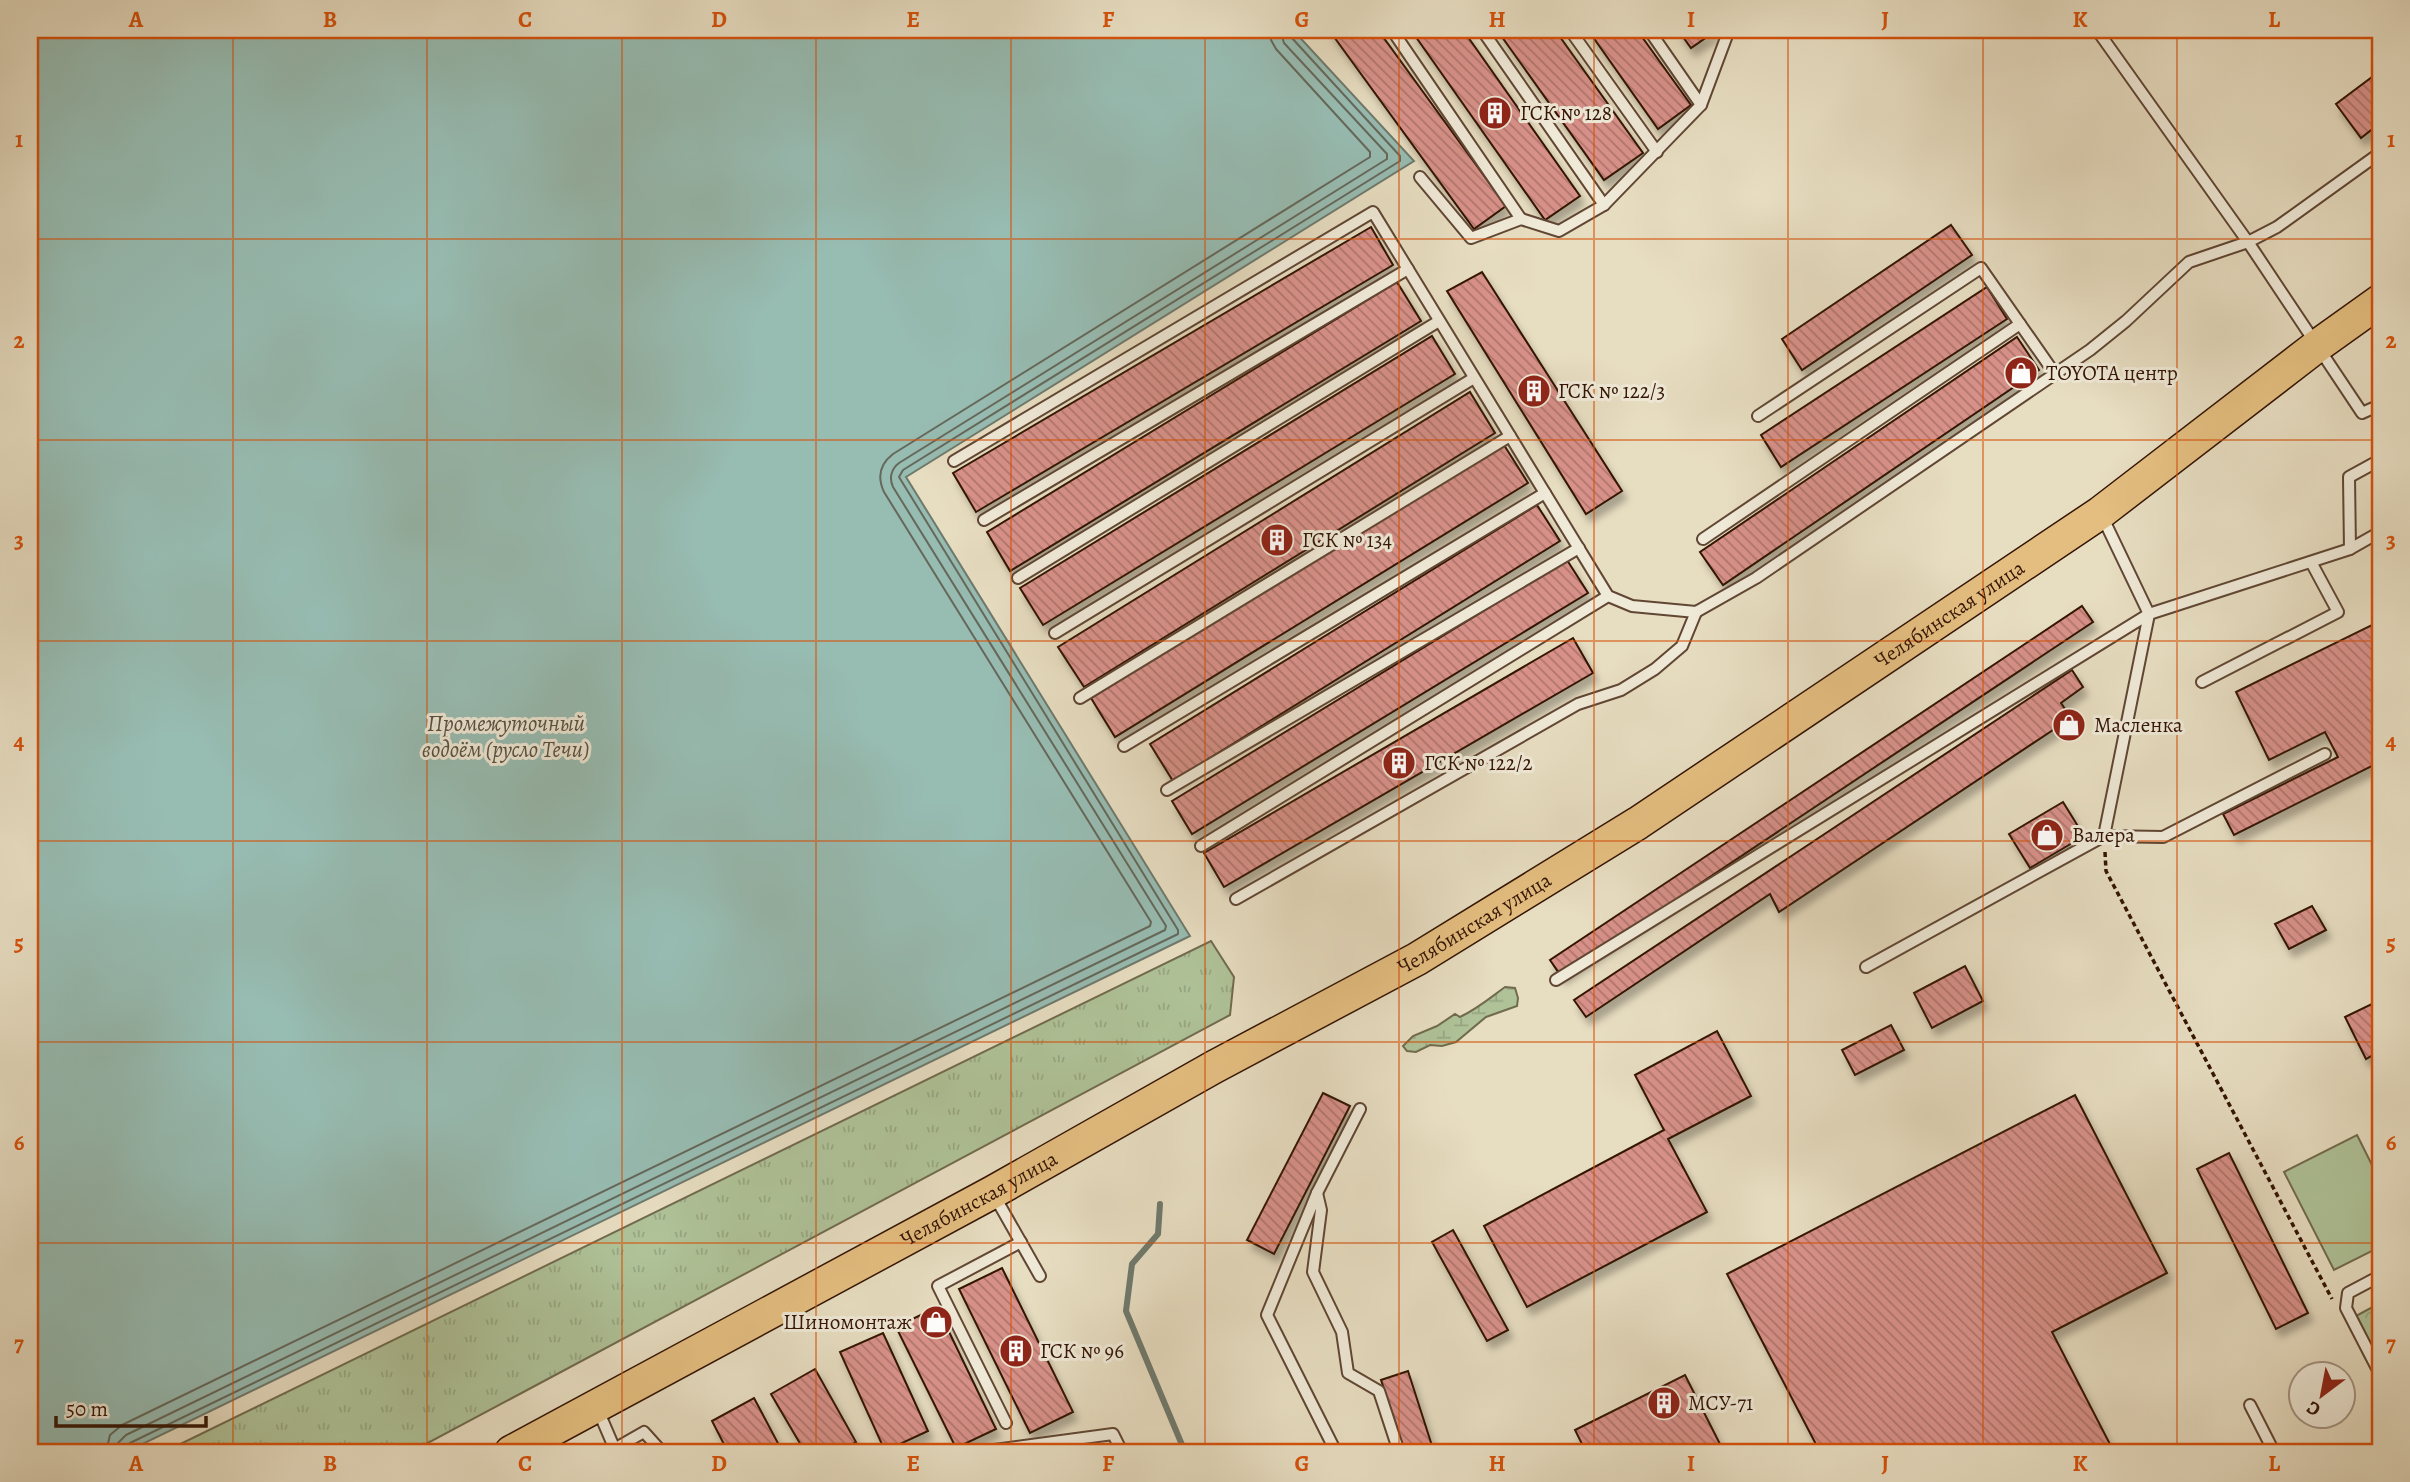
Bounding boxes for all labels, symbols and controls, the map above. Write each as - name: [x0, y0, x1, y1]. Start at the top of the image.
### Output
- text: A: [128, 4, 144, 35]
- text: B: [323, 4, 337, 35]
- text: C: [518, 4, 532, 35]
- text: D: [711, 4, 727, 35]
- text: E: [906, 4, 920, 35]
- text: F: [1102, 4, 1115, 35]
- text: G: [1294, 4, 1310, 35]
- text: H: [1488, 4, 1506, 35]
- text: I: [1687, 4, 1695, 35]
- text: J: [1881, 4, 1889, 35]
- text: K: [2072, 4, 2088, 35]
- text: L: [2268, 4, 2281, 35]
- building icon: ГСК № 128: [1476, 94, 1514, 132]
- place label: ГСК № 128: [1520, 99, 1612, 127]
- text: 1: [15, 124, 23, 155]
- text: 1: [2387, 124, 2395, 155]
- text: 2: [13, 325, 25, 356]
- text: 2: [2385, 325, 2397, 356]
- shop icon: TOYOTA центр: [2002, 354, 2040, 392]
- place label: TOYOTA центр: [2046, 359, 2178, 387]
- building icon: ГСК № 122/3: [1515, 372, 1553, 410]
- place label: ГСК № 122/3: [1558, 377, 1665, 405]
- building icon: ГСК № 134: [1258, 521, 1296, 559]
- text: 3: [14, 525, 24, 556]
- text: 3: [2386, 525, 2396, 556]
- place label: ГСК № 134: [1302, 526, 1392, 554]
- street label: Челябинская улица: [1869, 553, 2030, 674]
- shop icon: Масленка: [2050, 706, 2088, 744]
- water label: Промежуточный водоём (русло Течи): [422, 708, 590, 765]
- place label: Масленка: [2094, 711, 2183, 739]
- text: 4: [14, 726, 25, 757]
- text: 4: [2386, 726, 2397, 757]
- building icon: ГСК № 122/2: [1380, 744, 1418, 782]
- place label: ГСК № 122/2: [1424, 749, 1533, 777]
- shop icon: Валера: [2028, 816, 2066, 854]
- place label: Валера: [2072, 821, 2135, 849]
- street label: Челябинская улица: [1393, 866, 1557, 981]
- text: 5: [14, 927, 24, 958]
- text: 5: [2386, 927, 2396, 958]
- text: 6: [14, 1127, 25, 1158]
- text: 6: [2386, 1127, 2397, 1158]
- street label: Челябинская улица: [896, 1144, 1063, 1253]
- shop icon: Шиномонтаж: [917, 1303, 955, 1341]
- place label: Шиномонтаж: [783, 1308, 912, 1336]
- text: 7: [14, 1328, 24, 1359]
- text: 7: [2386, 1328, 2396, 1359]
- building icon: ГСК № 96: [997, 1332, 1035, 1370]
- place label: ГСК № 96: [1040, 1337, 1124, 1365]
- north arrow: [2288, 1360, 2358, 1430]
- scale bar: [56, 1384, 206, 1428]
- building icon: МСУ-71: [1645, 1384, 1683, 1422]
- place label: МСУ-71: [1688, 1389, 1753, 1417]
- text: С: [2302, 1394, 2325, 1423]
- text: 50 m: [66, 1395, 108, 1423]
- text: A: [128, 1448, 144, 1479]
- text: B: [323, 1448, 337, 1479]
- text: C: [518, 1448, 532, 1479]
- text: D: [711, 1448, 727, 1479]
- text: E: [906, 1448, 920, 1479]
- text: F: [1102, 1448, 1115, 1479]
- text: G: [1294, 1448, 1310, 1479]
- text: H: [1488, 1448, 1506, 1479]
- text: I: [1687, 1448, 1695, 1479]
- text: J: [1881, 1448, 1889, 1479]
- text: K: [2072, 1448, 2088, 1479]
- text: L: [2268, 1448, 2281, 1479]

